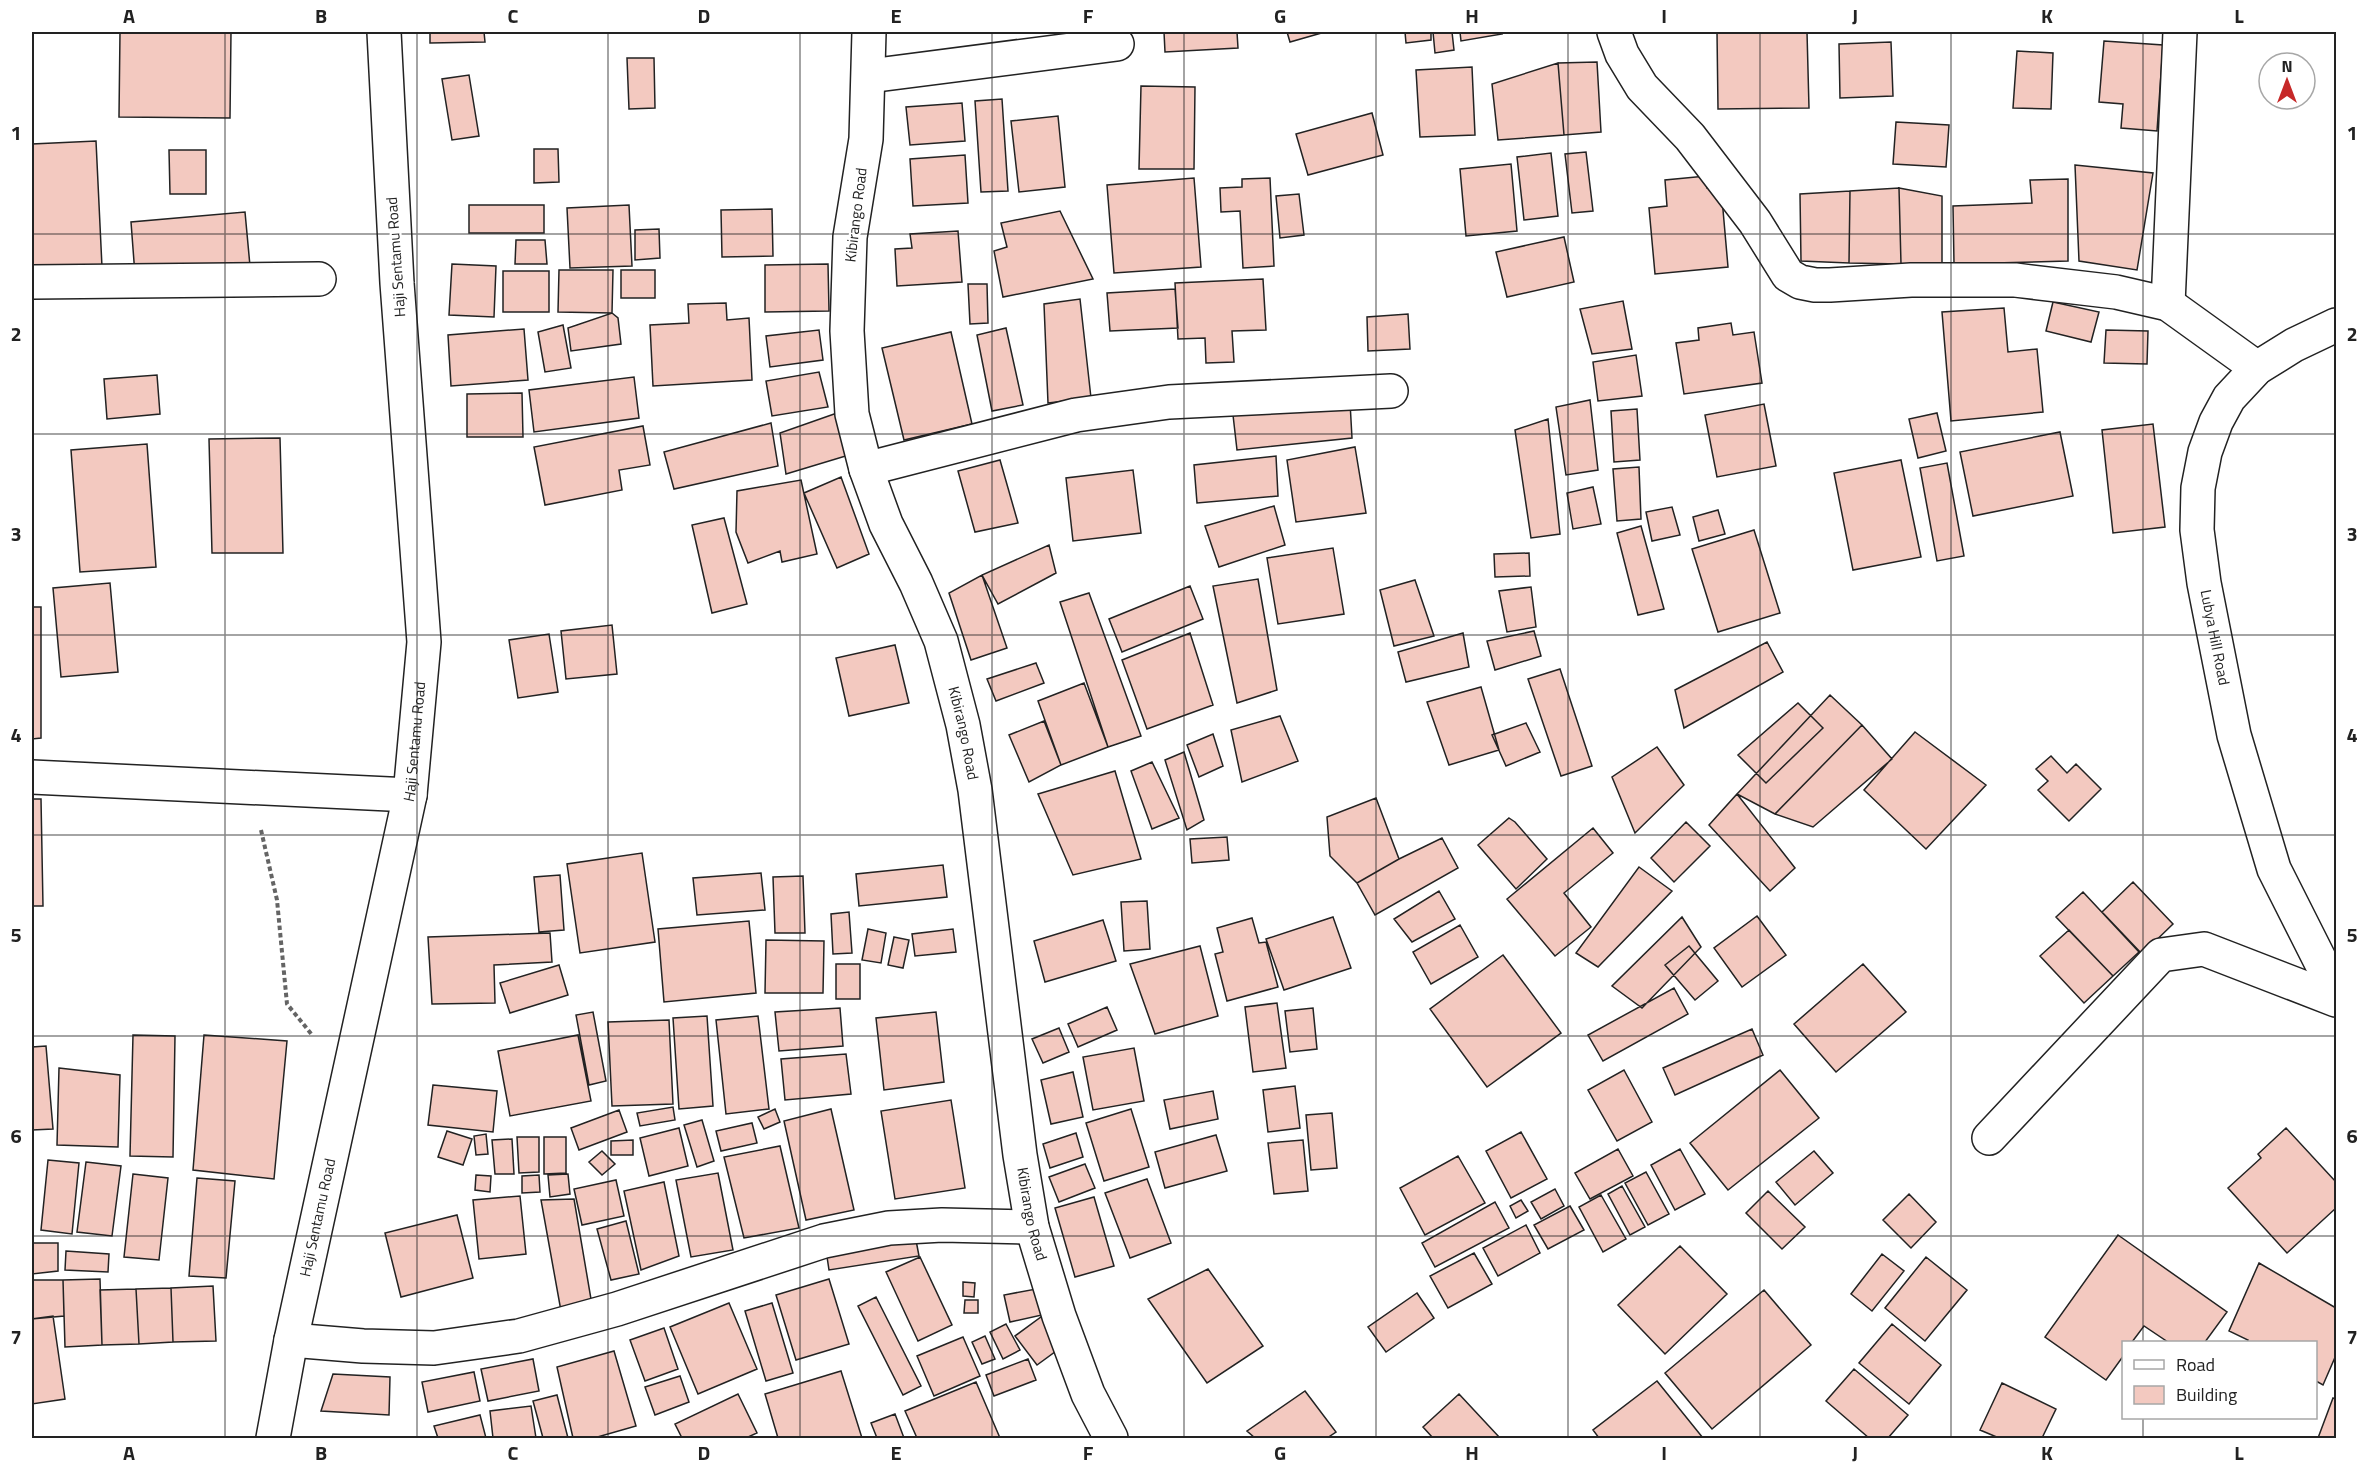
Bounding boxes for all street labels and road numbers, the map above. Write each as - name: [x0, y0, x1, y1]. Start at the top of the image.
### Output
- street label: Kibirango Road: [838, 166, 873, 264]
- street label: Haji Sentamu Road: [380, 196, 411, 318]
- street label: Lubya Hill Road: [2195, 588, 2236, 687]
- street label: Haji Sentamu Road: [397, 681, 431, 804]
- street label: Kibirango Road: [942, 684, 985, 782]
- street label: Haji Sentamu Road: [293, 1156, 341, 1279]
- street label: Kibirango Road: [1011, 1165, 1054, 1263]

